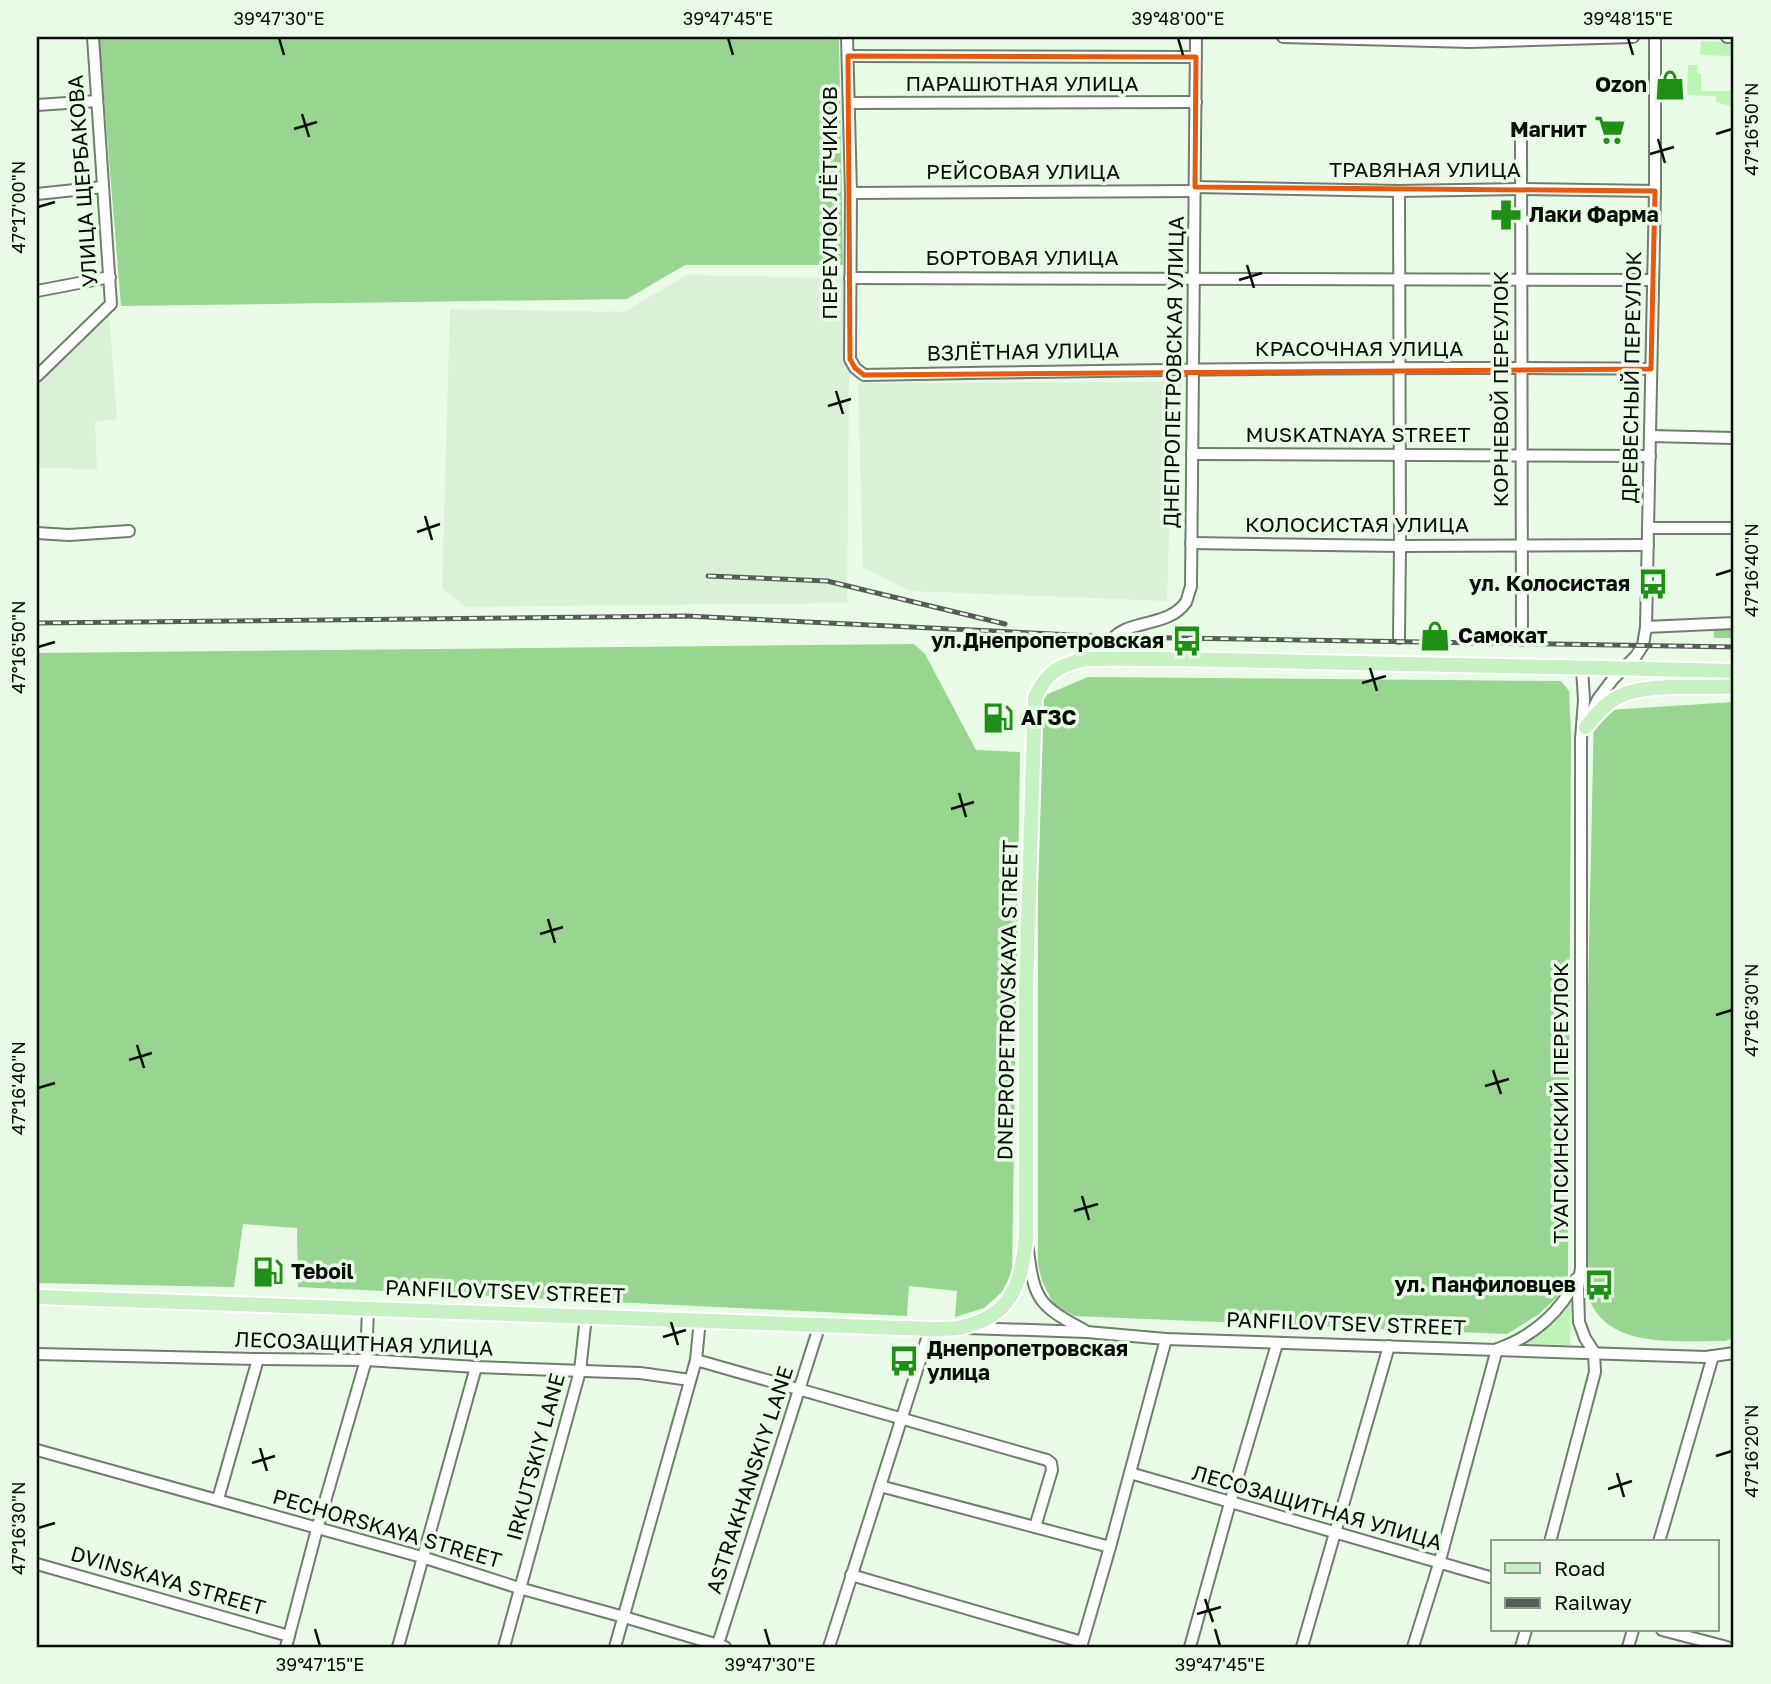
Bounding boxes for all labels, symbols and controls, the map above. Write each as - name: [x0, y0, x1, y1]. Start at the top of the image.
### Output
- text: 39°47'30"E: [234, 7, 325, 29]
- text: 39°47'45"E: [683, 7, 773, 29]
- text: 39°48'00"E: [1131, 7, 1225, 29]
- text: 39°48'15"E: [1583, 7, 1673, 29]
- shop icon: Ozon: [1653, 68, 1687, 102]
- street label: ПАРАШЮТНАЯ УЛИЦА: [905, 70, 1139, 96]
- place label: Ozon: [1595, 71, 1647, 97]
- street label: УЛИЦА ЩЕРБАКОВА: [62, 74, 102, 288]
- text: 47°16'50"N: [1740, 82, 1762, 176]
- street label: ПЕРЕУЛОК ЛЁТЧИКОВ: [816, 86, 842, 320]
- supermarket icon: Магнит: [1593, 113, 1627, 147]
- place label: Магнит: [1510, 116, 1587, 142]
- street label: ТРАВЯНАЯ УЛИЦА: [1329, 156, 1521, 182]
- street label: РЕЙСОВАЯ УЛИЦА: [926, 158, 1120, 184]
- text: 47°17'00"N: [7, 161, 29, 253]
- pharmacy icon: Лаки Фарма: [1489, 198, 1523, 232]
- place label: Лаки Фарма: [1529, 201, 1659, 227]
- street label: ДНЕПРОПЕТРОВСКАЯ УЛИЦА: [1157, 216, 1189, 528]
- street label: БОРТОВАЯ УЛИЦА: [925, 244, 1119, 270]
- street label: ДРЕВЕСНЫЙ ПЕРЕУЛОК: [1616, 250, 1646, 503]
- street label: КОРНЕВОЙ ПЕРЕУЛОК: [1487, 271, 1513, 507]
- street label: КРАСОЧНАЯ УЛИЦА: [1255, 335, 1463, 361]
- street label: ВЗЛЁТНАЯ УЛИЦА: [926, 336, 1119, 366]
- street label: MUSKATNAYA STREET: [1245, 421, 1471, 447]
- street label: КОЛОСИСТАЯ УЛИЦА: [1245, 511, 1469, 537]
- text: 47°16'40"N: [1740, 523, 1762, 617]
- bus stop icon: ул. Колосистая: [1636, 567, 1670, 601]
- place label: ул. Колосистая: [1469, 570, 1630, 596]
- text: 47°16'50"N: [7, 600, 29, 694]
- shop icon: Самокат: [1418, 619, 1452, 653]
- place label: Самокат: [1458, 622, 1548, 648]
- bus stop icon: ул.Днепропетровская: [1170, 624, 1204, 658]
- place label: ул.Днепропетровская: [931, 627, 1164, 653]
- fuel station icon: АГЗС: [981, 701, 1015, 735]
- place label: АГЗС: [1021, 704, 1076, 730]
- street label: DNEPROPETROVSKAYA STREET: [991, 840, 1023, 1160]
- street label: ТУАПСИНСКИЙ ПЕРЕУЛОК: [1547, 962, 1573, 1244]
- text: 47°16'30"N: [1740, 963, 1762, 1057]
- text: 47°16'40"N: [7, 1041, 29, 1135]
- fuel station icon: Teboil: [251, 1255, 285, 1289]
- place label: Teboil: [291, 1258, 354, 1284]
- bus stop icon: ул. Панфиловцев: [1582, 1268, 1616, 1302]
- place label: ул. Панфиловцев: [1395, 1271, 1576, 1297]
- street label: PANFILOVTSEV STREET: [385, 1274, 625, 1308]
- street label: PANFILOVTSEV STREET: [1226, 1306, 1466, 1340]
- street label: ЛЕСОЗАЩИТНАЯ УЛИЦА: [234, 1325, 494, 1361]
- place label: Днепропетровская улица: [927, 1335, 1128, 1385]
- bus stop icon: Днепропетровская улица: [887, 1344, 921, 1378]
- street label: ASTRAKHANSKIY LANE: [700, 1363, 798, 1597]
- street label: IRKUTSKIY LANE: [500, 1370, 570, 1543]
- text: 47°16'20"N: [1740, 1404, 1762, 1498]
- street label: ЛЕСОЗАЩИТНАЯ УЛИЦА: [1189, 1459, 1445, 1555]
- text: 47°16'30"N: [7, 1481, 29, 1575]
- street label: PECHORSKAYA STREET: [270, 1483, 505, 1573]
- street label: DVINSKAYA STREET: [68, 1540, 269, 1620]
- legend: [1491, 1540, 1718, 1632]
- text: Road: [1554, 1555, 1605, 1581]
- text: Railway: [1554, 1589, 1632, 1615]
- text: 39°47'15"E: [276, 1653, 364, 1675]
- text: 39°47'30"E: [725, 1653, 816, 1675]
- text: 39°47'45"E: [1175, 1653, 1265, 1675]

